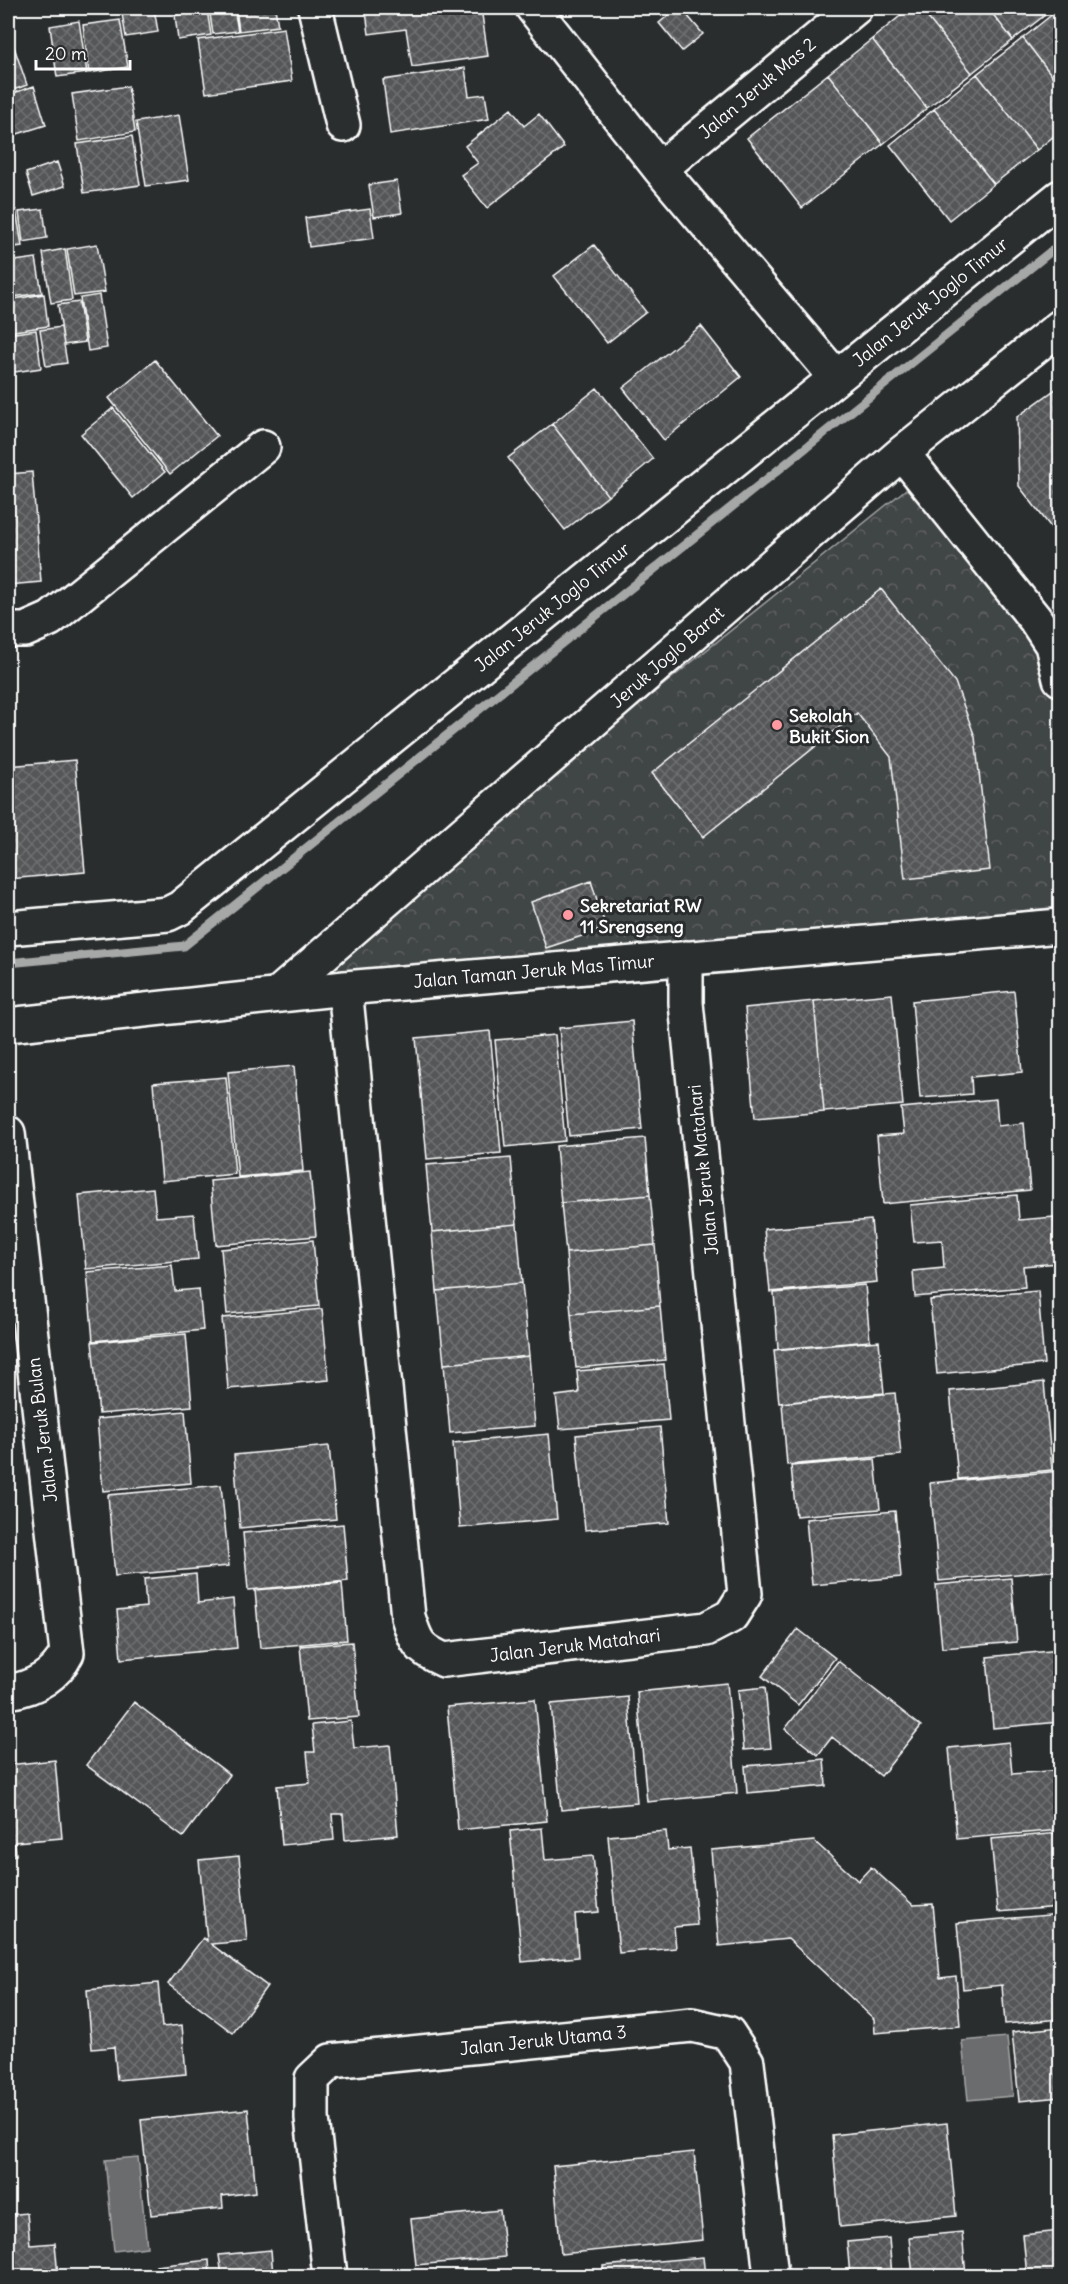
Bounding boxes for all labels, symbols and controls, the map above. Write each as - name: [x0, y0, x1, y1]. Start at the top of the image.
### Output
- street label: Jalan Jeruk Mas 2: [694, 32, 820, 144]
- scale bar: [36, 33, 130, 71]
- text: 20 m: [45, 42, 87, 65]
- street label: Jalan Jeruk Joglo Timur: [848, 232, 1013, 372]
- street label: Jalan Jeruk Joglo Timur: [470, 537, 635, 677]
- street label: Jeruk Joglo Barat: [605, 601, 729, 713]
- place label: Sekolah Bukit Sion: [789, 704, 870, 748]
- marker: Sekolah Bukit Sion: [770, 718, 784, 732]
- place label: Sekretariat RW 11 Srengseng: [580, 894, 702, 938]
- marker: Sekretariat RW 11 Srengseng: [561, 908, 575, 922]
- street label: Jalan Taman Jeruk Mas Timur: [412, 949, 656, 993]
- street label: Jalan Jeruk Matahari: [683, 1083, 723, 1257]
- street label: Jalan Jeruk Bulan: [22, 1356, 62, 1504]
- street label: Jalan Jeruk Matahari: [488, 1623, 662, 1667]
- street label: Jalan Jeruk Utama 3: [458, 2020, 628, 2060]

